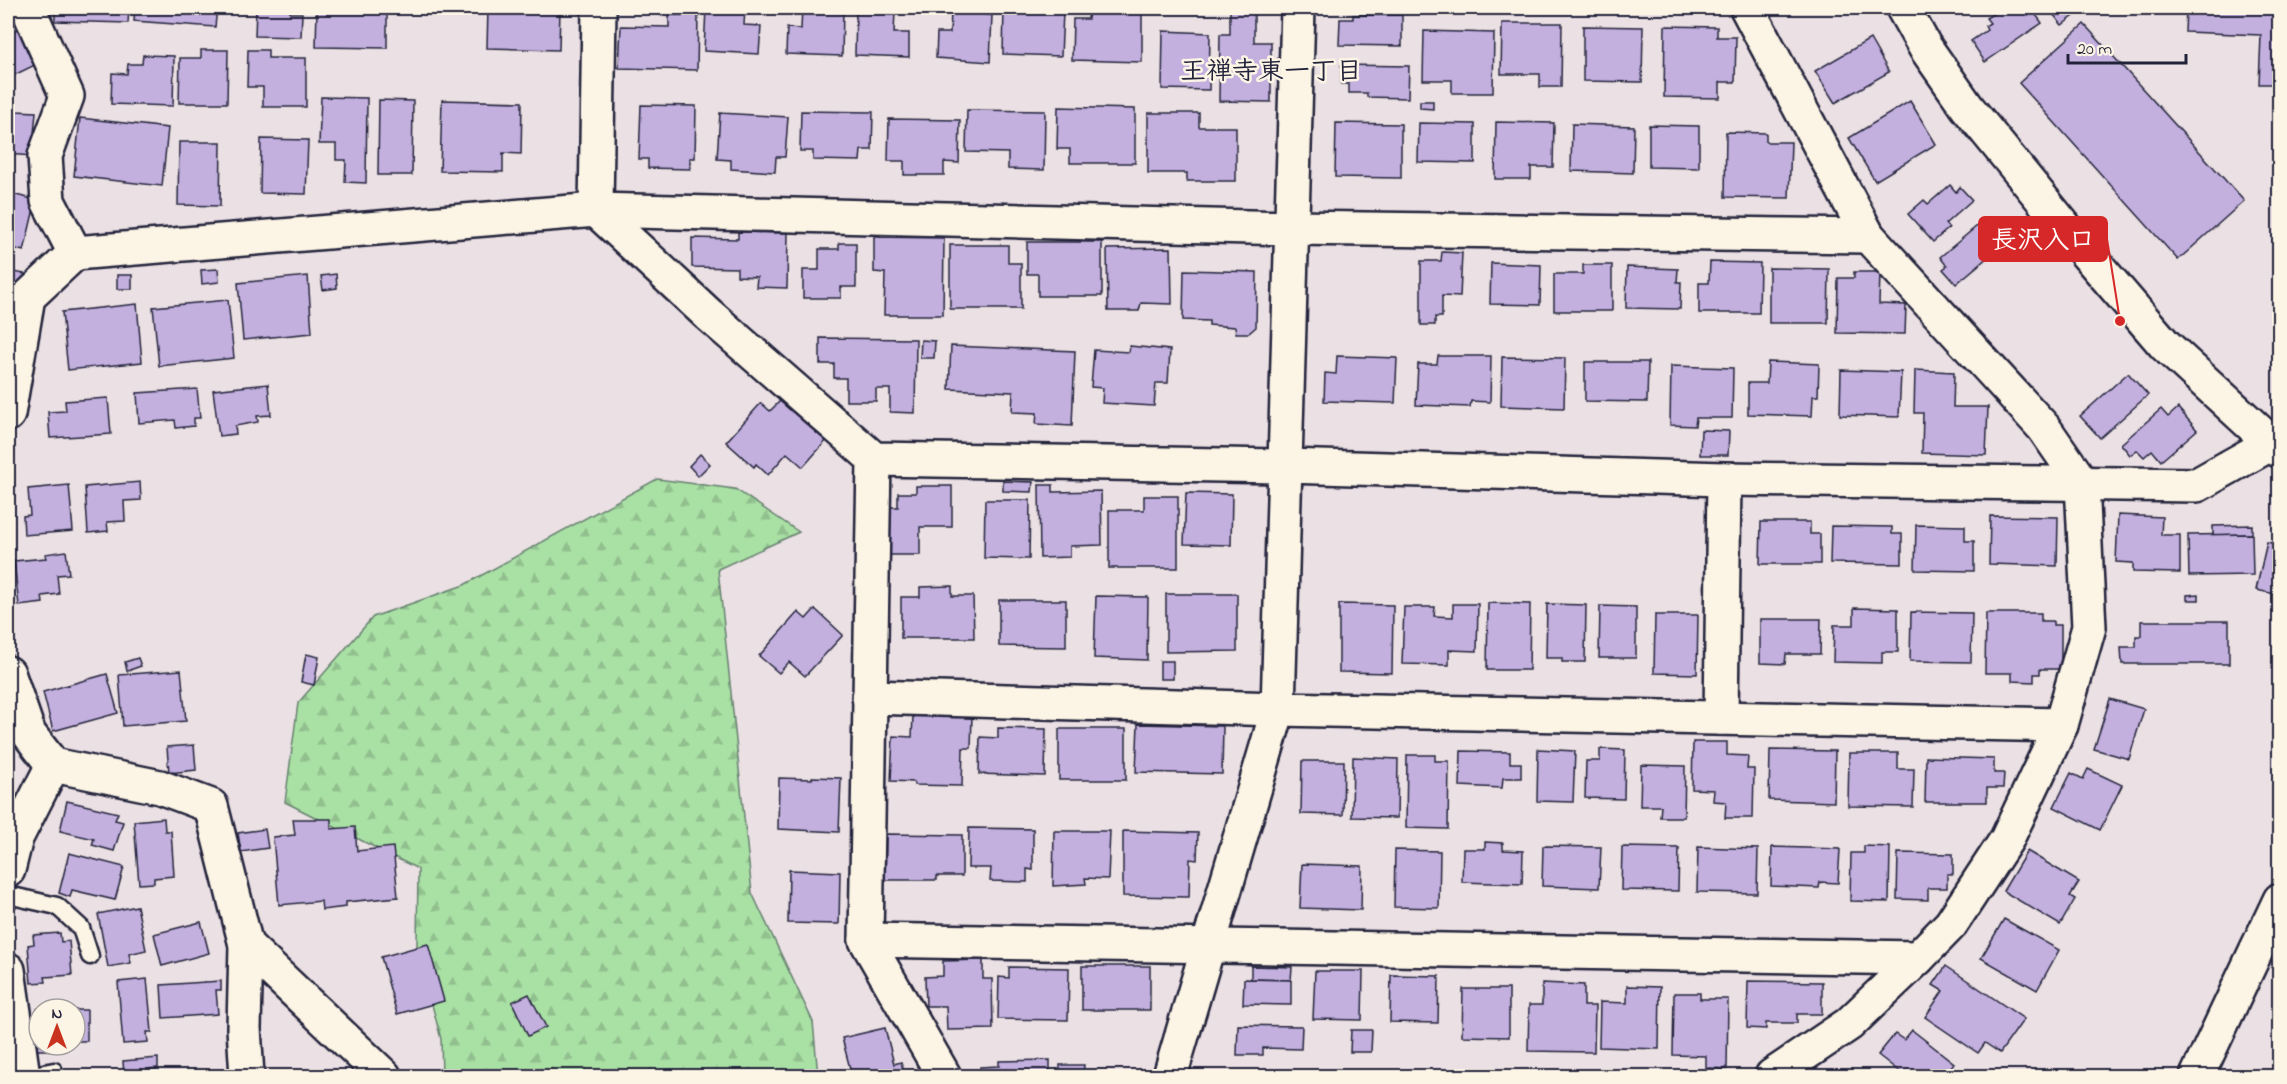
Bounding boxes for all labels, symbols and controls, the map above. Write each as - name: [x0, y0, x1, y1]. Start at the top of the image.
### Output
- scale bar: [2068, 27, 2186, 65]
- text: 20 m: [2077, 37, 2112, 63]
- district label: 王禅寺東一丁目: [1180, 54, 1362, 92]
- callout: 長沢入口: [1979, 217, 2107, 261]
- text: 長沢入口: [1991, 223, 2095, 261]
- north arrow: [27, 997, 87, 1057]
- text: N: [52, 1002, 63, 1026]

